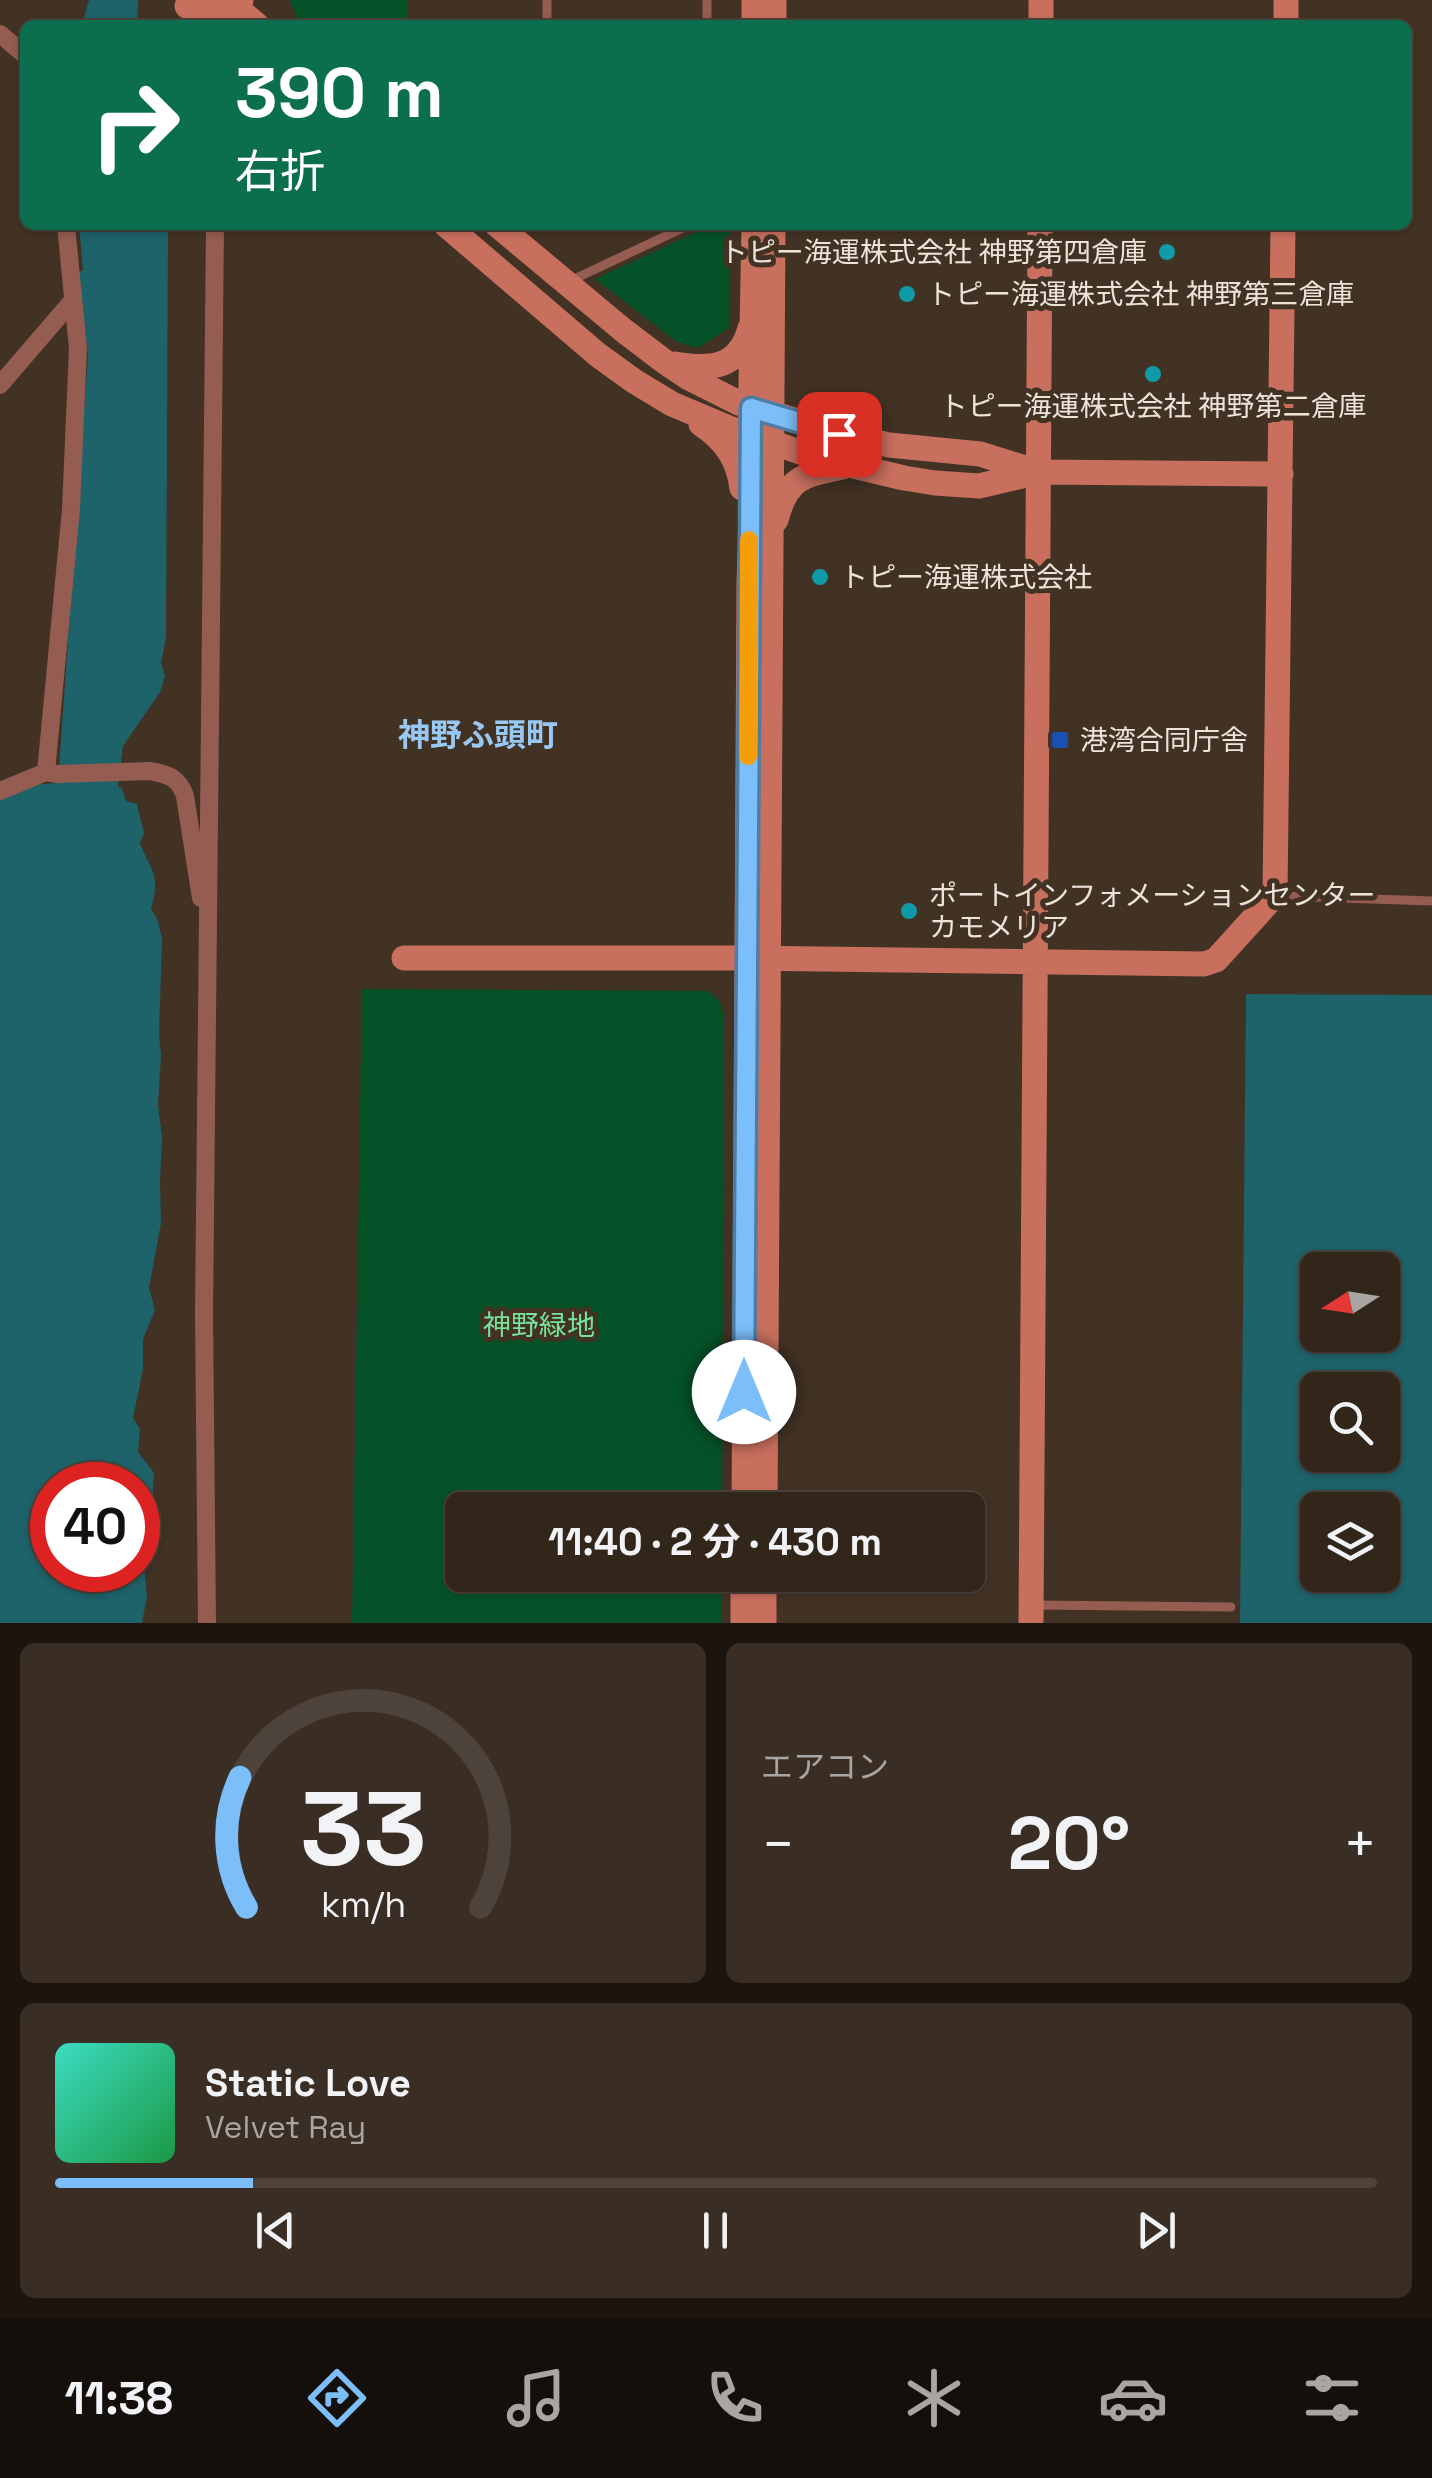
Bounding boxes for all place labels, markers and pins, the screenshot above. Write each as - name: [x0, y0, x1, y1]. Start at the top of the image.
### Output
- place label: トピー海運株式会社 神野第四倉庫: [720, 234, 1147, 270]
- marker: トピー海運株式会社 神野第四倉庫: [1156, 241, 1178, 263]
- place label: トピー海運株式会社 神野第三倉庫: [927, 276, 1354, 312]
- marker: トピー海運株式会社 神野第三倉庫: [896, 283, 918, 305]
- marker: トピー海運株式会社 神野第二倉庫: [1142, 363, 1164, 385]
- place label: トピー海運株式会社 神野第二倉庫: [939, 388, 1367, 424]
- pin: [797, 392, 882, 477]
- place label: トピー海運株式会社: [840, 559, 1092, 595]
- marker: トピー海運株式会社: [809, 566, 831, 588]
- place label: 港湾合同庁舎: [1080, 722, 1248, 758]
- marker: 港湾合同庁舎: [1049, 729, 1071, 751]
- place label: ポートインフォメーションセンター カモメリア: [929, 877, 1376, 945]
- marker: ポートインフォメーションセンター カモメリア: [898, 900, 920, 922]

